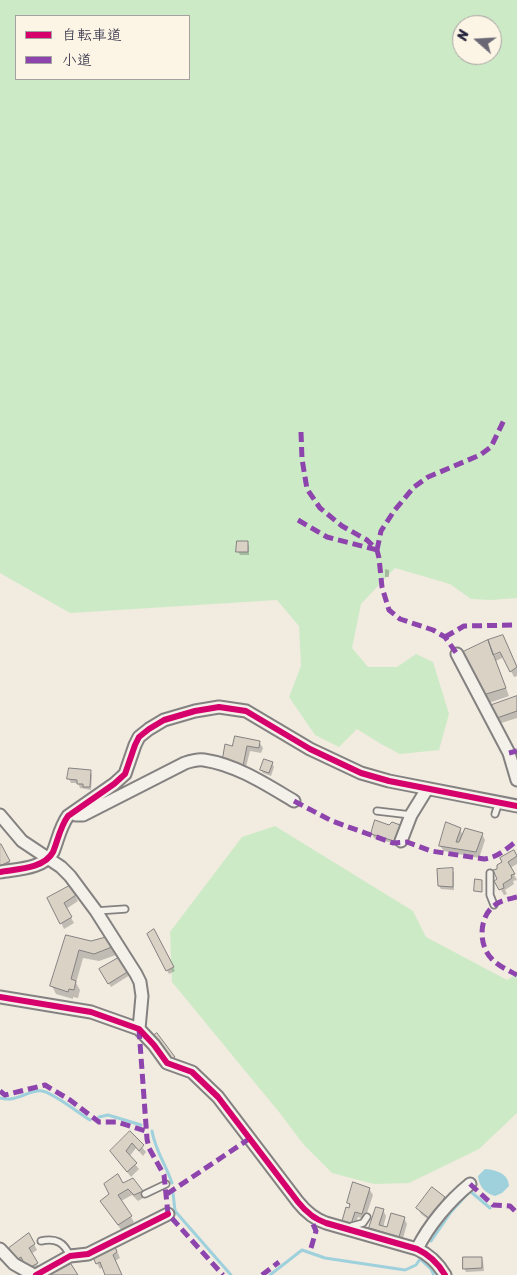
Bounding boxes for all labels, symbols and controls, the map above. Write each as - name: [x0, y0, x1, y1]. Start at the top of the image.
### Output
- legend: [15, 15, 190, 80]
- north arrow: [452, 15, 502, 65]
- text: 自転車道: [62, 22, 122, 48]
- text: N: [450, 27, 477, 44]
- text: 小道: [62, 47, 92, 73]

